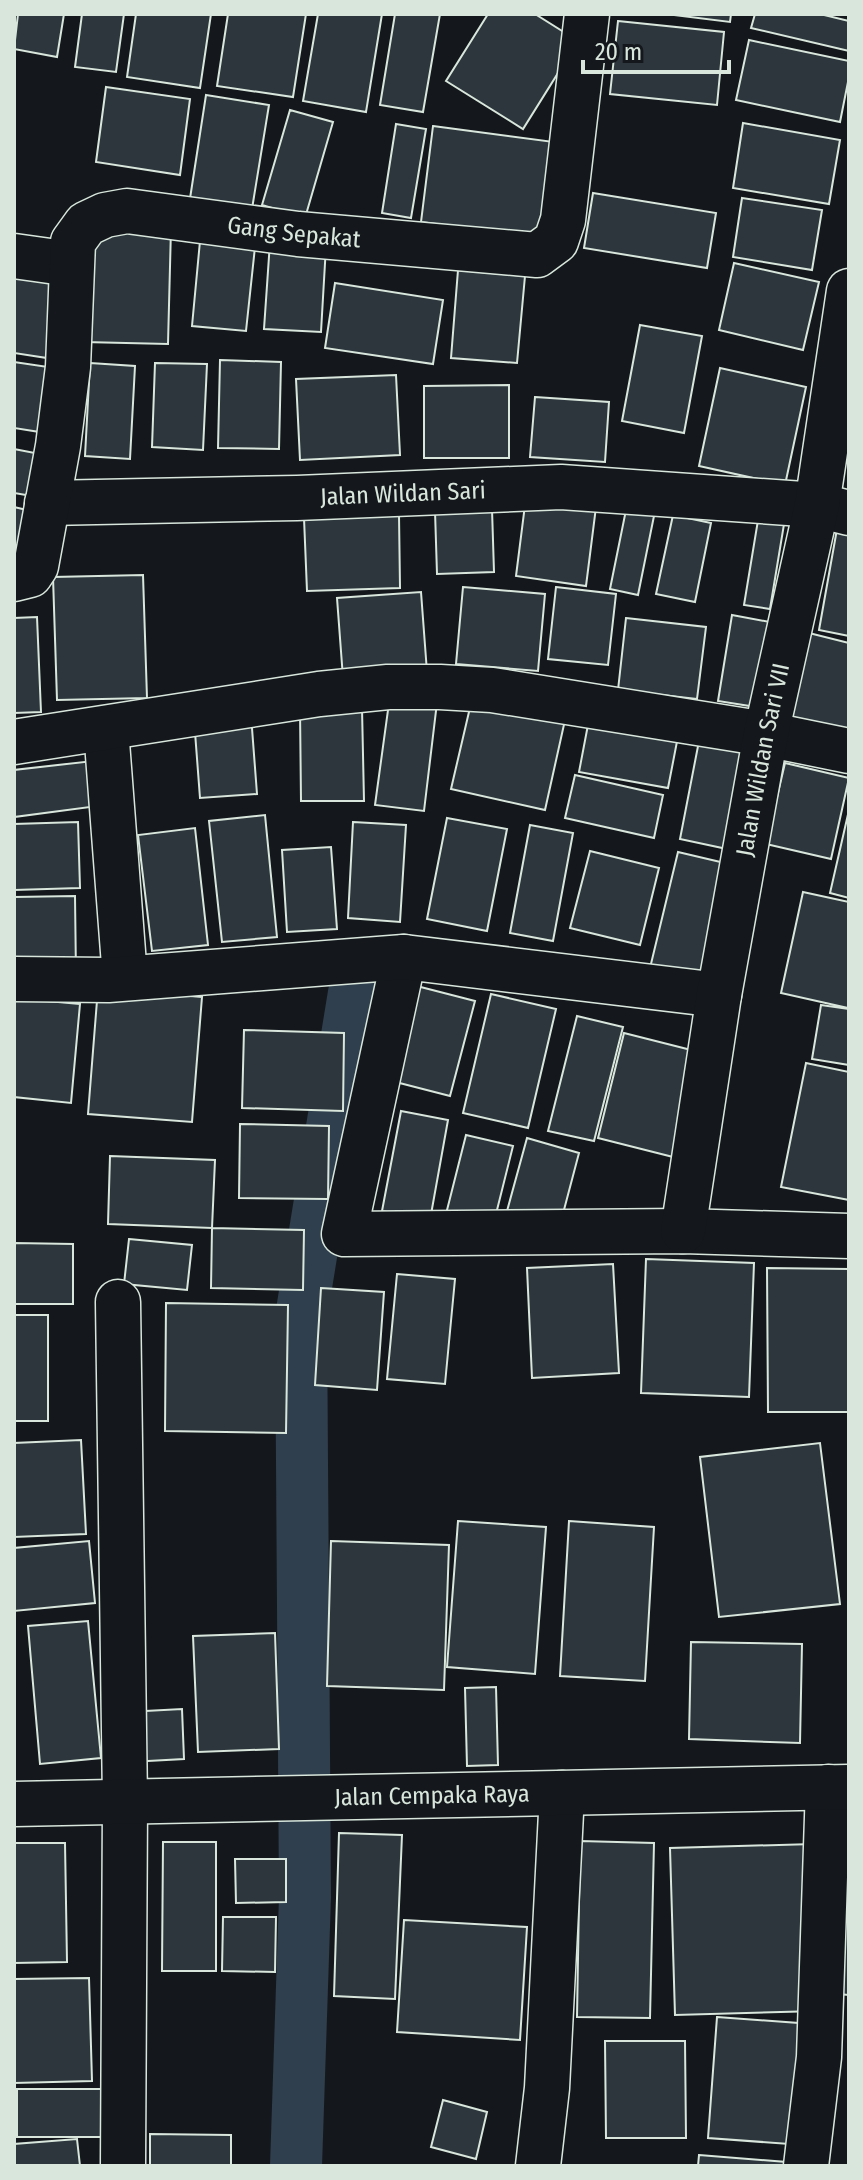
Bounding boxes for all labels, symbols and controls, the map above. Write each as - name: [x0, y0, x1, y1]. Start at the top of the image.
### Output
- scale bar: [583, 24, 729, 74]
- text: 20 m: [595, 38, 642, 66]
- street label: Gang Sepakat: [226, 211, 362, 253]
- street label: Jalan Wildan Sari: [319, 476, 486, 511]
- street label: Jalan Wildan Sari VII: [730, 661, 795, 859]
- street label: Jalan Cempaka Raya: [334, 1780, 530, 1811]

